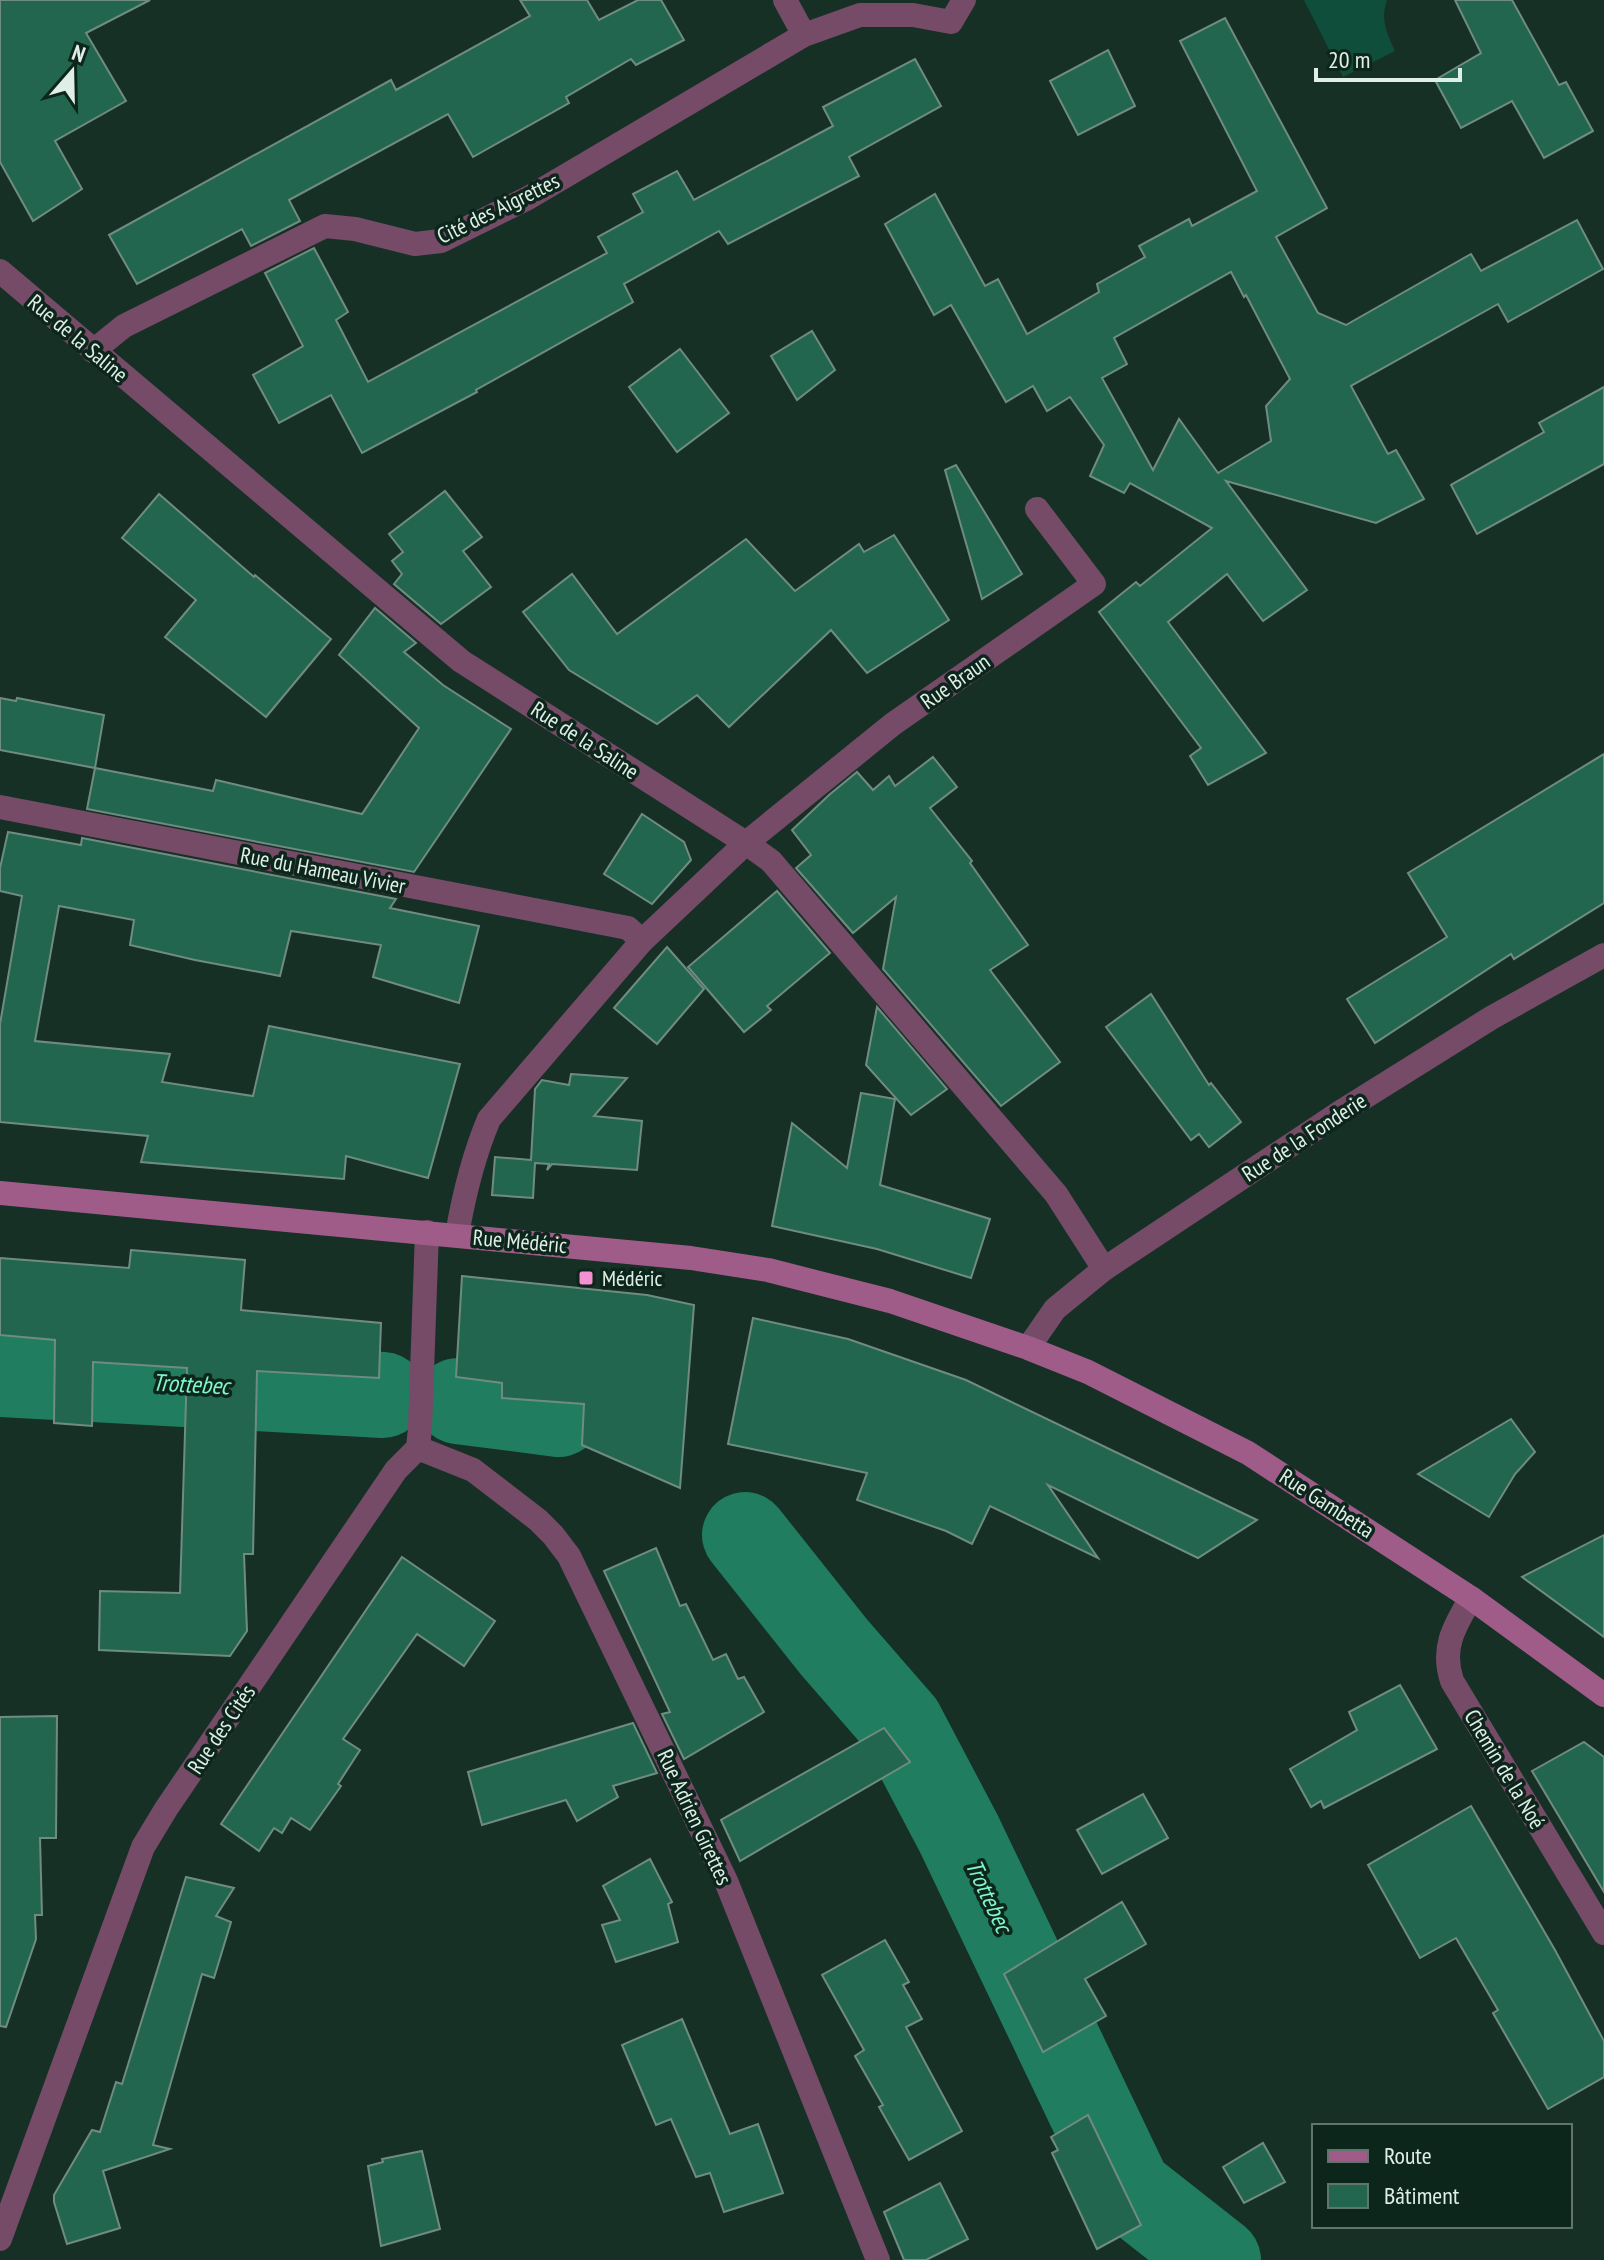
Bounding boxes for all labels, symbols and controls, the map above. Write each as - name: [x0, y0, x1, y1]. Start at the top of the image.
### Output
- north arrow: [32, 32, 112, 112]
- scale bar: [1316, 32, 1460, 82]
- text: N: [68, 38, 89, 68]
- text: 20 m: [1328, 44, 1370, 75]
- street label: Cité des Aigrettes: [432, 166, 564, 250]
- street label: Rue de la Saline: [22, 288, 134, 388]
- street label: Rue Braun: [915, 647, 995, 715]
- street label: Rue de la Saline: [526, 695, 644, 785]
- street label: Rue du Hameau Vivier: [238, 840, 408, 900]
- street label: Rue de la Fonderie: [1237, 1086, 1371, 1188]
- street label: Rue Médéric: [472, 1223, 568, 1259]
- place label: Médéric: [602, 1264, 663, 1292]
- marker: Médéric: [577, 1269, 595, 1287]
- water label: Trottebec: [152, 1367, 233, 1402]
- street label: Rue Gambetta: [1274, 1462, 1380, 1544]
- street label: Rue des Cités: [181, 1679, 261, 1779]
- street label: Chemin de la Noé: [1458, 1704, 1552, 1834]
- street label: Rue Adrien Girettes: [651, 1745, 739, 1889]
- water label: Trottebec: [959, 1854, 1020, 1940]
- legend: [1312, 2124, 1572, 2228]
- text: Route: [1384, 2140, 1432, 2171]
- text: Bâtiment: [1384, 2180, 1460, 2211]

